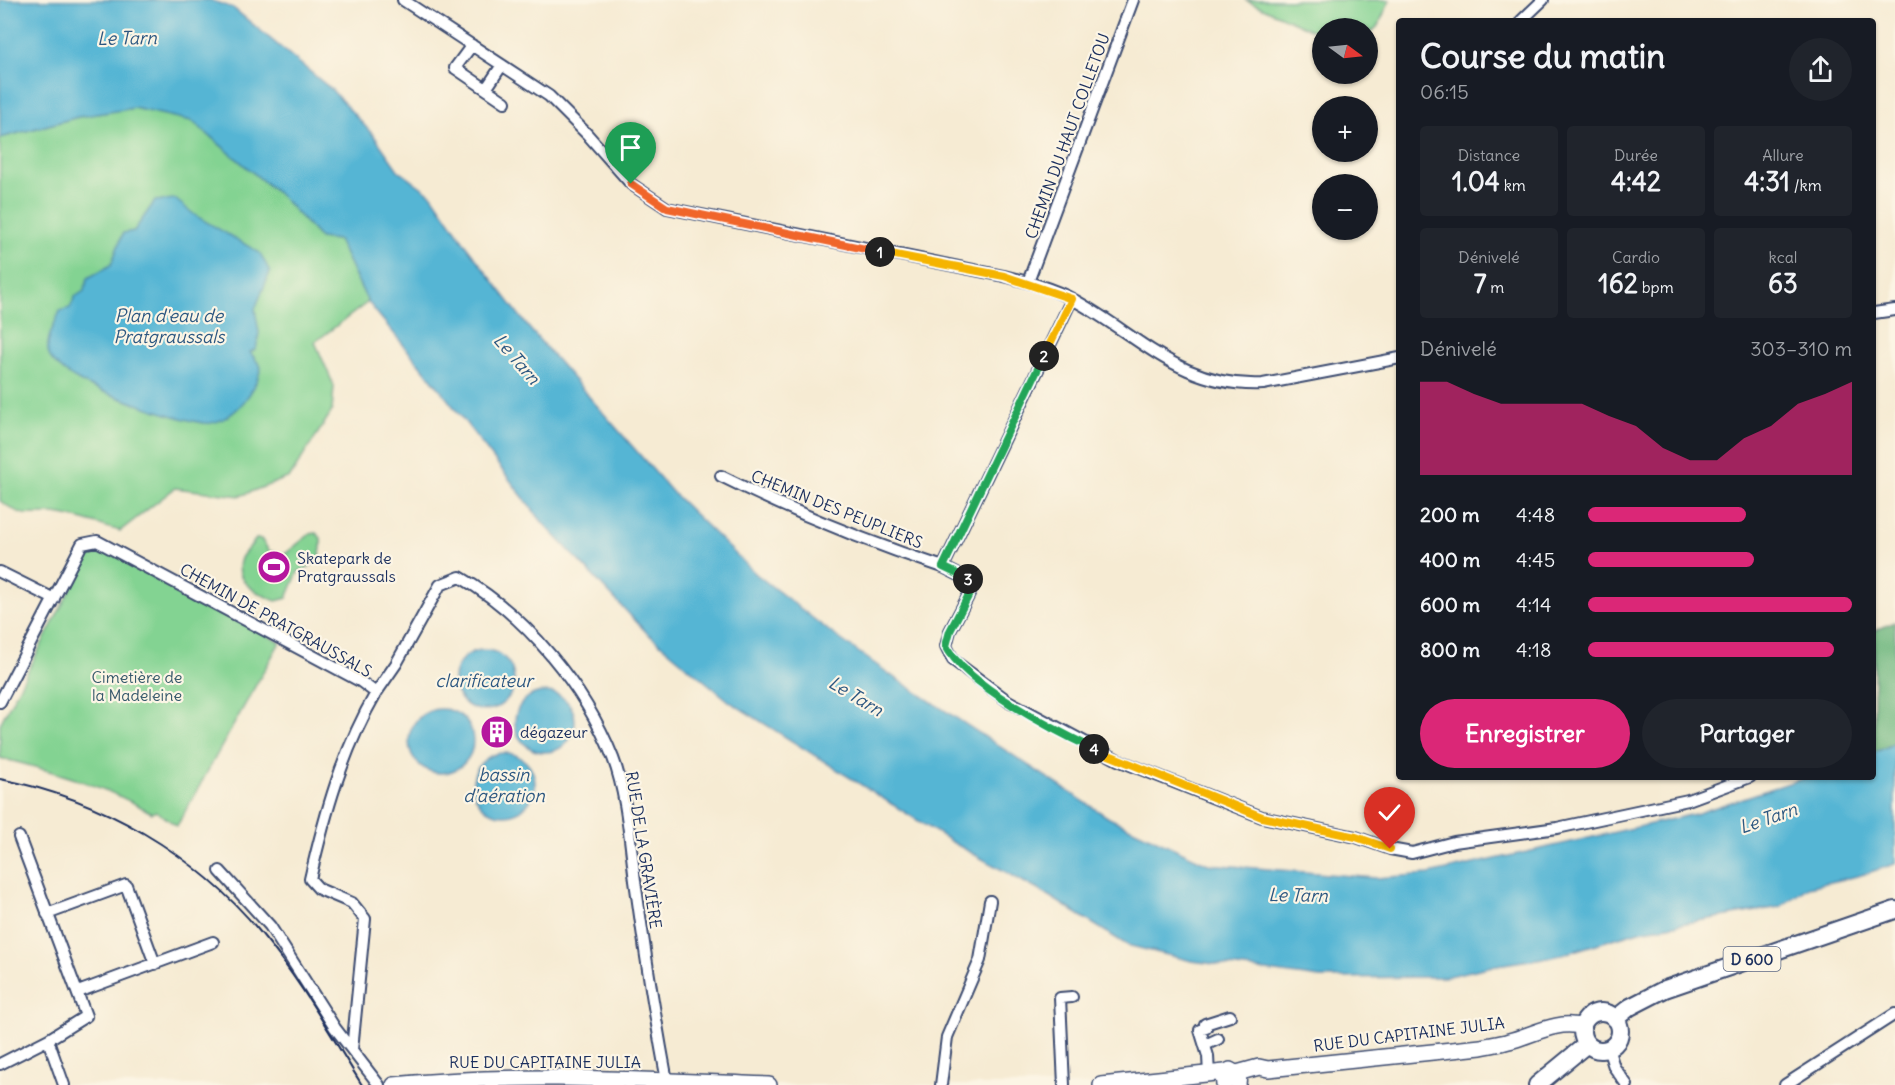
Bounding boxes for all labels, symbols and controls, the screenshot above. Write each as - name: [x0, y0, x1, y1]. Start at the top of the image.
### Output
- north arrow: [1312, 18, 1378, 84]
- map controls: [1312, 18, 1378, 240]
- water label: Le Tarn: [97, 26, 158, 50]
- street label: CHEMIN DU HAUT COLLETOU: [1020, 30, 1114, 242]
- text: Course du matin: [1420, 35, 1665, 77]
- button: share: [1789, 38, 1852, 101]
- text: 06:15: [1420, 79, 1469, 104]
- button: +: [1312, 96, 1378, 162]
- pin: [605, 122, 656, 184]
- icon: arrive: [614, 131, 647, 164]
- text: Distance: [1458, 145, 1520, 165]
- text: Durée: [1614, 145, 1658, 165]
- text: Allure: [1762, 145, 1804, 165]
- text: 1.04: [1452, 165, 1500, 198]
- text: 4:42: [1611, 165, 1661, 198]
- text: 4:31: [1744, 165, 1790, 198]
- button: −: [1312, 174, 1378, 240]
- text: km: [1500, 175, 1526, 195]
- text: /km: [1790, 175, 1822, 195]
- pin: 1: [865, 237, 895, 267]
- text: 1: [877, 242, 883, 262]
- text: Dénivelé: [1458, 247, 1520, 267]
- text: Cardio: [1612, 247, 1660, 267]
- text: kcal: [1769, 247, 1797, 267]
- text: 7: [1474, 267, 1486, 300]
- text: 162: [1598, 267, 1638, 300]
- text: 63: [1768, 267, 1798, 300]
- text: m: [1486, 277, 1504, 297]
- text: bpm: [1638, 277, 1674, 297]
- water label: Plan d'eau de Pratgraussals: [113, 304, 226, 348]
- water label: Le Tarn: [489, 329, 546, 389]
- text: Dénivelé: [1420, 336, 1497, 361]
- text: 303–310 m: [1750, 336, 1852, 361]
- pin: 2: [1029, 341, 1059, 371]
- text: 2: [1040, 346, 1048, 366]
- street label: CHEMIN DES PEUPLIERS: [748, 465, 926, 553]
- text: 200 m: [1420, 502, 1480, 527]
- text: 4:48: [1516, 502, 1555, 527]
- text: 400 m: [1420, 547, 1480, 572]
- text: 4:45: [1516, 547, 1555, 572]
- place label: Skatepark de Pratgraussals: [297, 548, 396, 586]
- sports icon: Skatepark de Pratgraussals: [256, 549, 292, 585]
- street label: CHEMIN DE PRATGRAUSSALS: [176, 559, 376, 681]
- pin: 3: [953, 564, 983, 594]
- text: 3: [963, 569, 973, 589]
- text: 600 m: [1420, 592, 1480, 617]
- text: 4:14: [1516, 592, 1552, 617]
- text: 800 m: [1420, 637, 1480, 662]
- text: 4:18: [1516, 637, 1552, 662]
- park label: Cimetière de la Madeleine: [92, 667, 182, 705]
- water label: clarificateur: [435, 669, 535, 692]
- water label: Le Tarn: [825, 671, 888, 721]
- button: Enregistrer: [1420, 699, 1630, 768]
- button: Partager: [1642, 699, 1852, 768]
- building icon: dégazeur: [479, 714, 515, 750]
- place label: dégazeur: [520, 722, 588, 742]
- pin: 4: [1079, 734, 1109, 764]
- text: 4: [1089, 739, 1099, 759]
- water label: bassin d'aération: [463, 763, 545, 807]
- street label: RUE DE LA GRAVIÈRE: [622, 770, 666, 930]
- pin: [1364, 787, 1415, 849]
- icon: check: [1373, 796, 1406, 829]
- water label: Le Tarn: [1736, 797, 1800, 839]
- water label: Le Tarn: [1268, 883, 1329, 907]
- road number: D 600: [1724, 947, 1780, 971]
- street label: RUE DU CAPITAINE JULIA: [1312, 1012, 1506, 1056]
- street label: RUE DU CAPITAINE JULIA: [449, 1052, 641, 1072]

